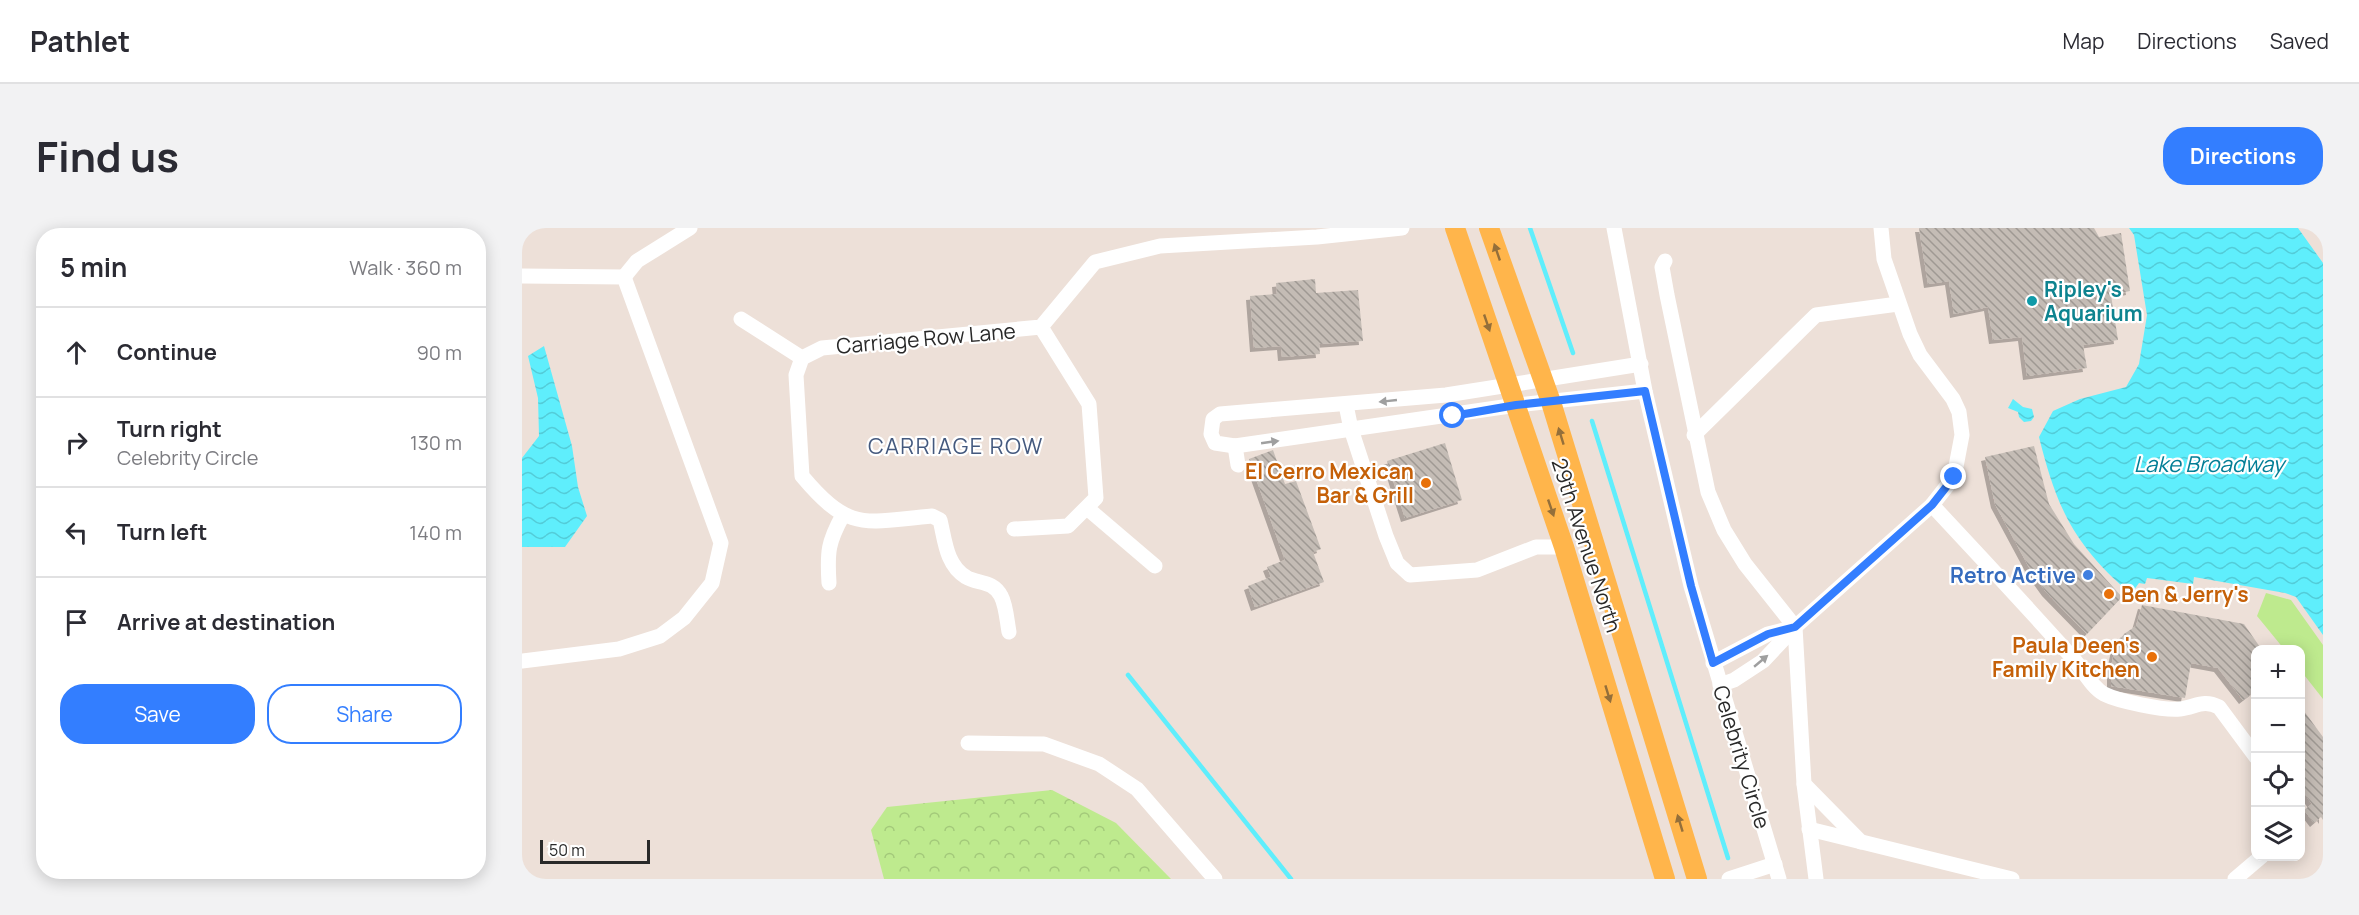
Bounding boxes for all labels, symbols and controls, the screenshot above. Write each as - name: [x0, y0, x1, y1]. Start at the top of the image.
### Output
- text: Pathlet: [30, 22, 130, 60]
- text: Map: [2063, 27, 2104, 55]
- text: Directions: [2137, 27, 2237, 55]
- text: Saved: [2270, 27, 2329, 55]
- text: Find us: [36, 127, 179, 185]
- button: Directions: [2163, 127, 2323, 185]
- one-way arrow: [1492, 243, 1502, 261]
- text: 5 min: [60, 249, 127, 285]
- text: Walk · 360 m: [349, 254, 462, 281]
- place label: Ripley's Aquarium: [2044, 275, 2143, 327]
- marker: Ripley's Aquarium: [2025, 294, 2039, 308]
- one-way arrow: [1483, 314, 1493, 332]
- street label: Carriage Row Lane: [835, 316, 1017, 360]
- icon: ahead: [60, 336, 93, 369]
- text: Continue: [117, 337, 217, 367]
- text: 90 m: [416, 339, 462, 366]
- one-way arrow: [1378, 396, 1397, 406]
- route start: [1439, 402, 1465, 428]
- text: Turn right: [117, 414, 222, 444]
- icon: right: [60, 426, 93, 459]
- one-way arrow: [1556, 427, 1566, 445]
- text: 130 m: [410, 429, 462, 456]
- district label: CARRIAGE ROW: [868, 431, 1044, 461]
- one-way arrow: [1261, 437, 1280, 446]
- text: Celebrity Circle: [117, 444, 258, 471]
- water label: Lake Broadway: [2134, 449, 2288, 479]
- street label: 29th Avenue North: [1546, 454, 1628, 636]
- place label: El Cerro Mexican Bar & Grill: [1245, 457, 1414, 509]
- route end: [1940, 463, 1966, 489]
- marker: El Cerro Mexican Bar & Grill: [1419, 476, 1433, 490]
- one-way arrow: [1547, 499, 1556, 517]
- icon: left: [60, 516, 93, 549]
- text: Turn left: [117, 517, 207, 547]
- text: 140 m: [409, 519, 462, 546]
- place label: Retro Active: [1950, 561, 2076, 589]
- marker: Retro Active: [2081, 568, 2095, 582]
- place label: Ben & Jerry's: [2121, 580, 2249, 608]
- marker: Ben & Jerry's: [2102, 587, 2116, 601]
- icon: arrive: [60, 606, 93, 639]
- text: Arrive at destination: [117, 607, 335, 637]
- place label: Paula Deen's Family Kitchen: [1992, 631, 2140, 683]
- map controls: [2251, 645, 2305, 861]
- button: +: [2251, 645, 2305, 699]
- marker: Paula Deen's Family Kitchen: [2145, 650, 2159, 664]
- one-way arrow: [1753, 655, 1769, 668]
- street label: Celebrity Circle: [1707, 682, 1777, 832]
- button: Save: [60, 684, 255, 744]
- button: Share: [267, 684, 462, 744]
- one-way arrow: [1604, 685, 1613, 703]
- button: −: [2251, 699, 2305, 753]
- button: locate: [2251, 753, 2305, 807]
- button: layers: [2251, 807, 2305, 861]
- one-way arrow: [1675, 814, 1684, 832]
- scale bar: [540, 837, 650, 864]
- text: 50 m: [549, 839, 585, 861]

